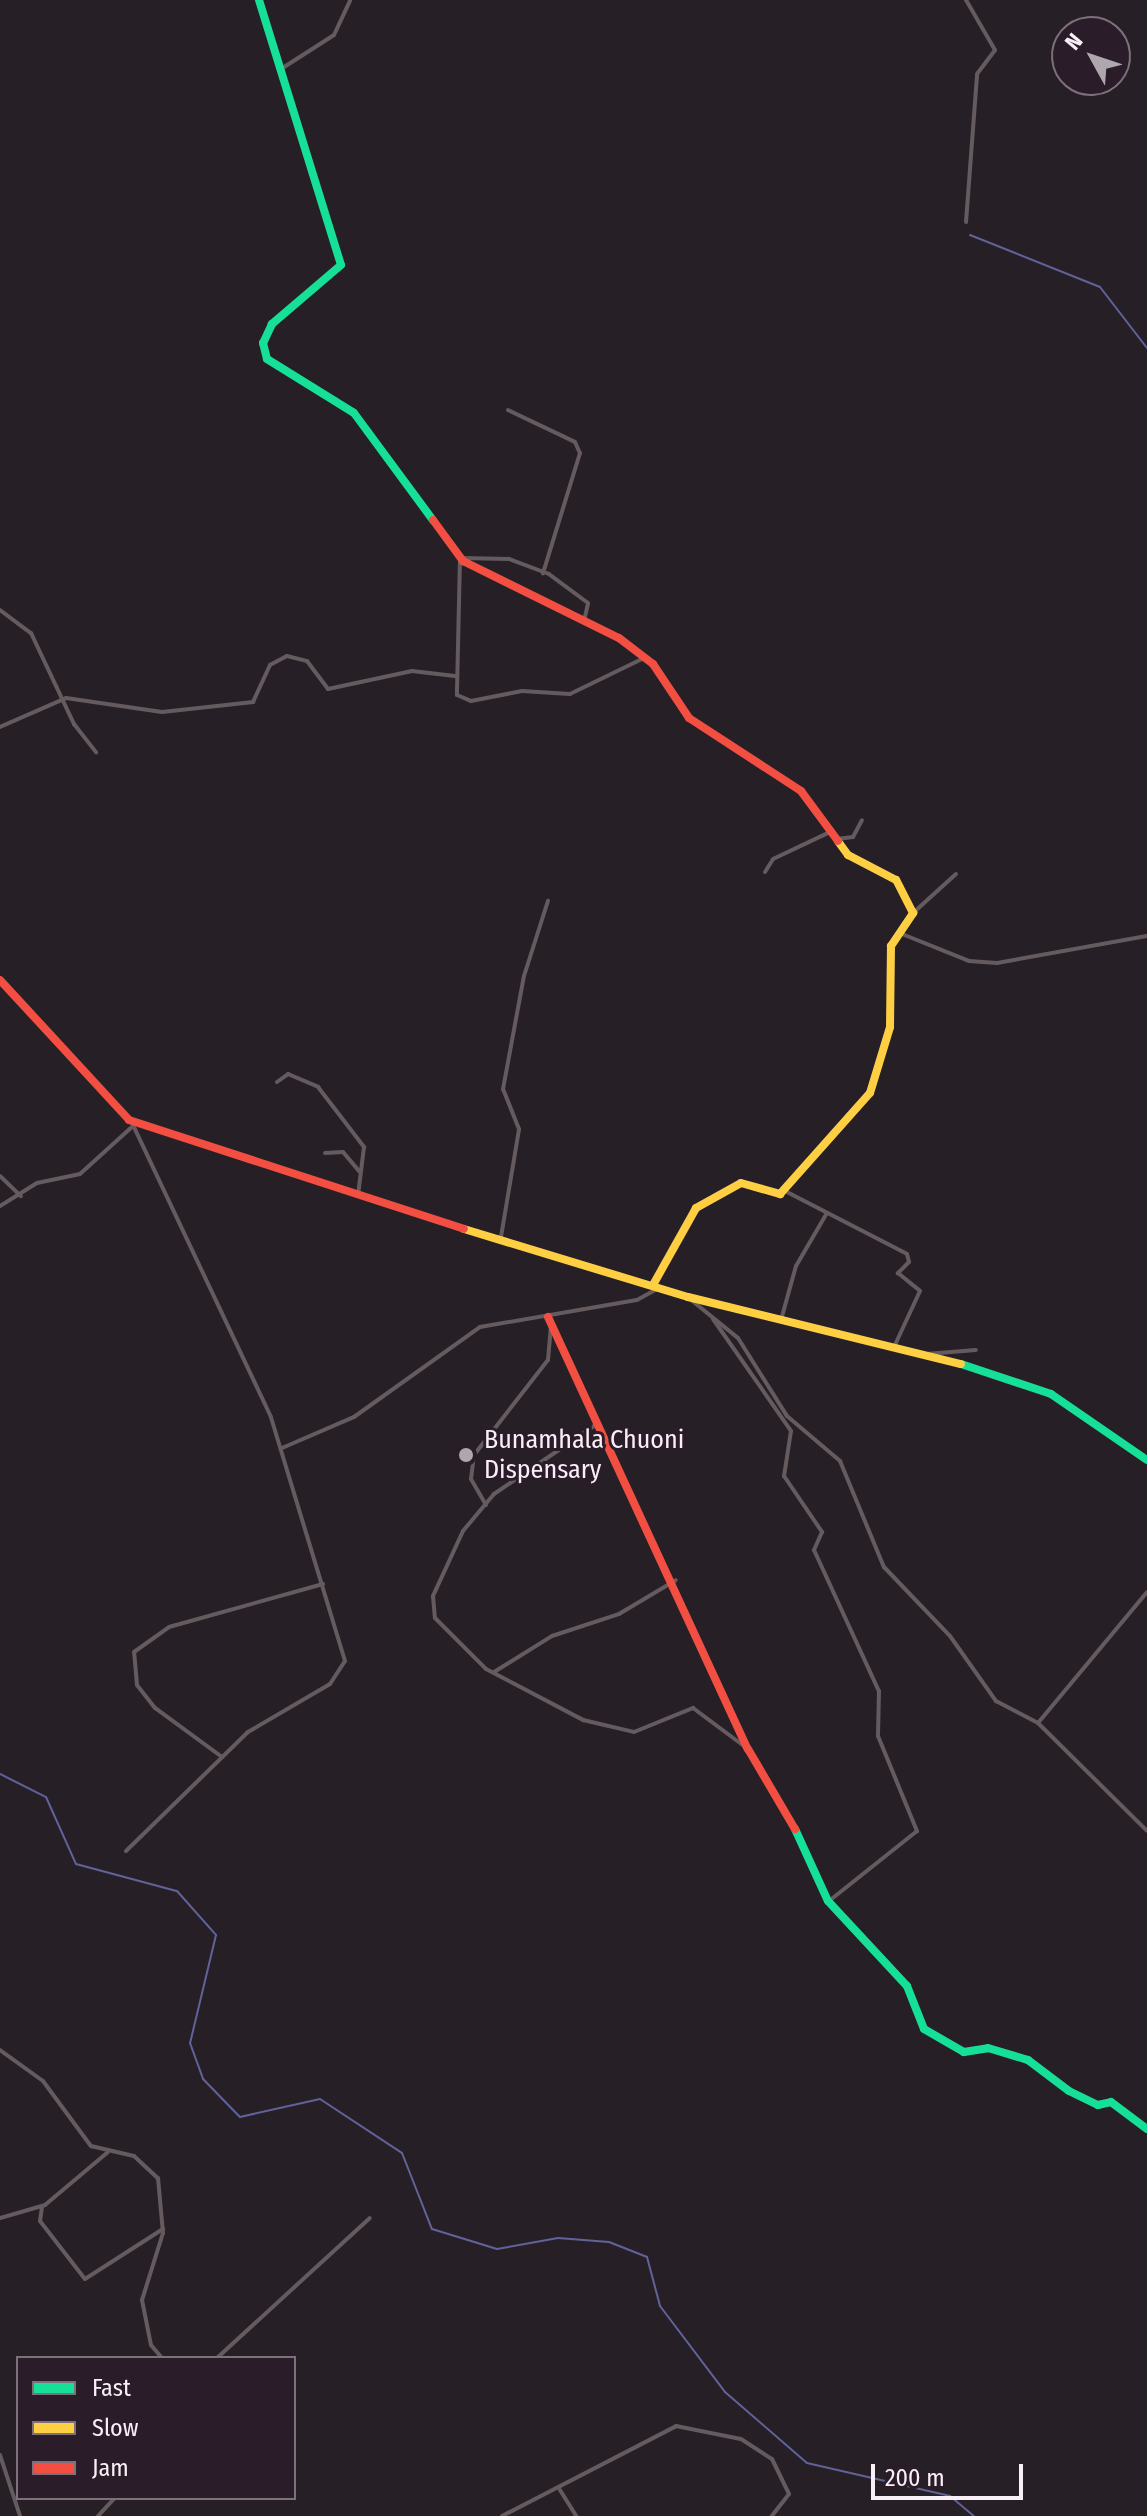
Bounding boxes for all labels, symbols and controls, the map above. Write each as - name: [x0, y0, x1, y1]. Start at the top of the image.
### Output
- north arrow: [1051, 16, 1131, 96]
- text: N: [1059, 28, 1088, 55]
- place label: Bunamhala Chuoni Dispensary: [484, 1424, 684, 1486]
- marker: Bunamhala Chuoni Dispensary: [455, 1444, 477, 1466]
- legend: [16, 2356, 296, 2500]
- text: Fast: [92, 2374, 131, 2402]
- text: Slow: [92, 2414, 138, 2442]
- scale bar: [875, 2448, 1027, 2498]
- text: Jam: [92, 2454, 129, 2482]
- text: 200 m: [885, 2464, 945, 2492]

